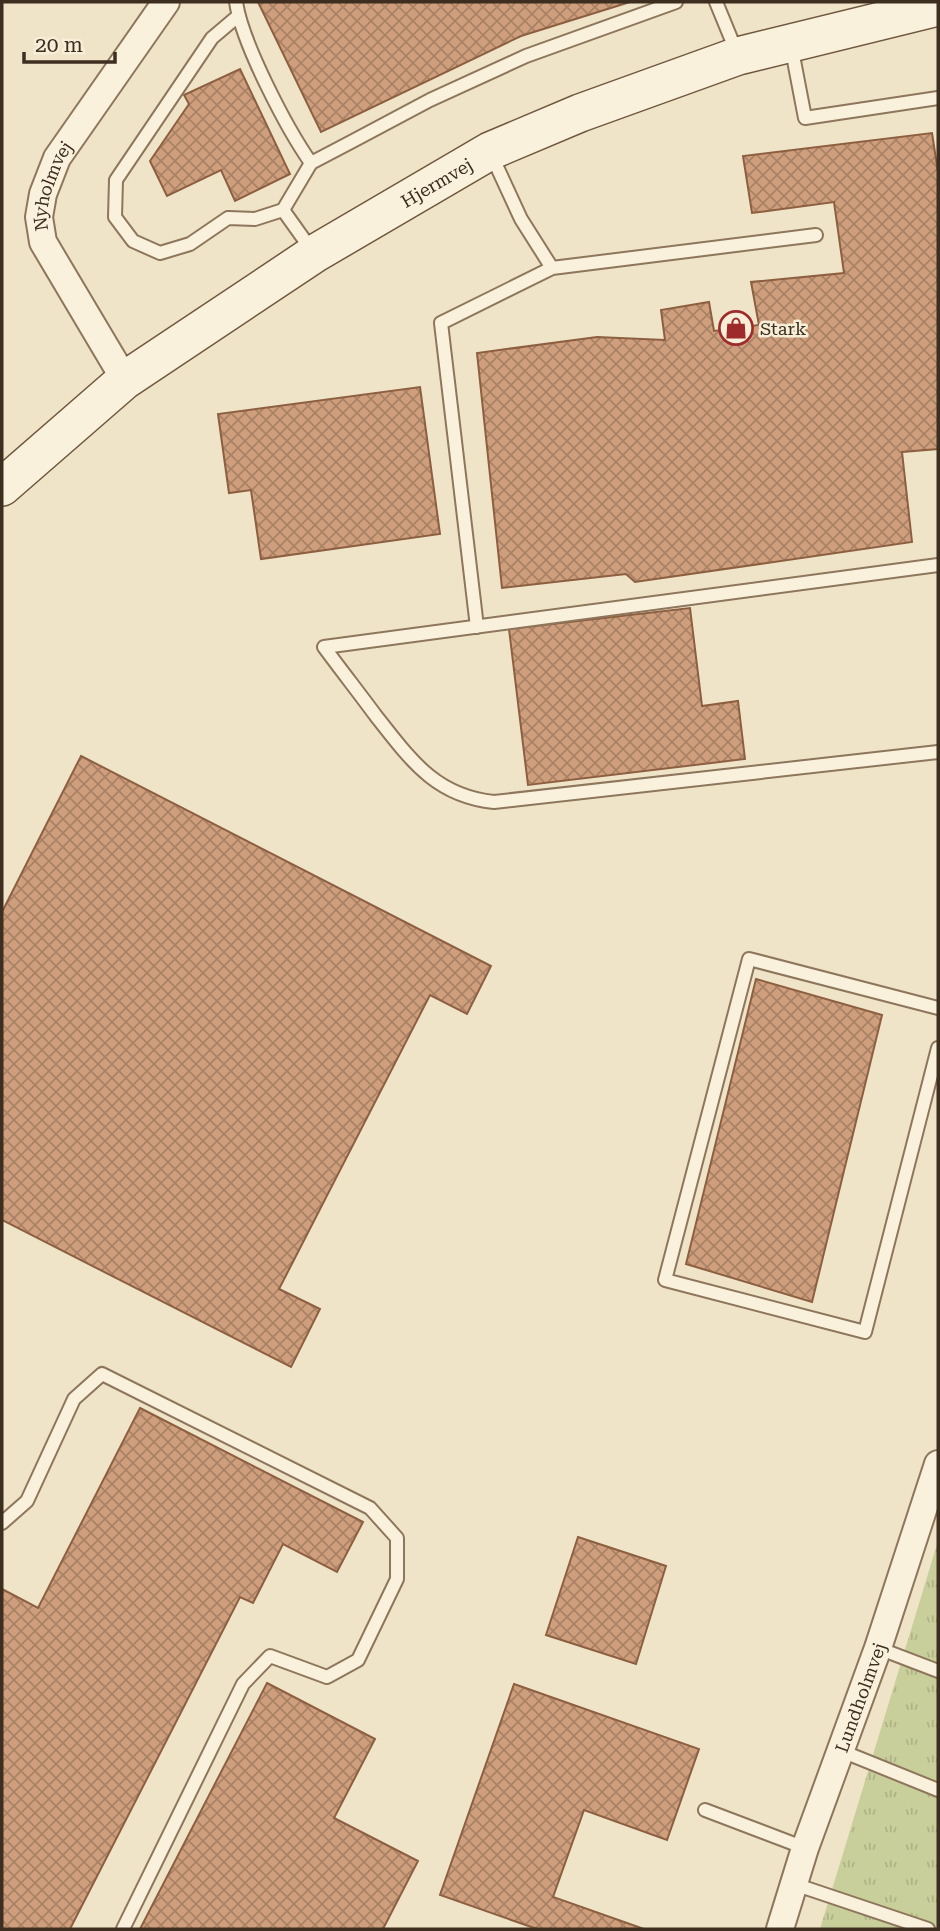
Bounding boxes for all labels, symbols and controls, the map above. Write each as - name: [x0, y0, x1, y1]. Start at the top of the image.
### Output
- scale bar: [24, 21, 116, 65]
- text: 20 m: [35, 33, 83, 57]
- street label: Nyholmvej: [29, 137, 76, 233]
- street label: Hjermvej: [397, 153, 476, 211]
- shop icon: Stark: [717, 309, 755, 347]
- place label: Stark: [760, 318, 806, 339]
- street label: Lundholmvej: [830, 1640, 890, 1755]

